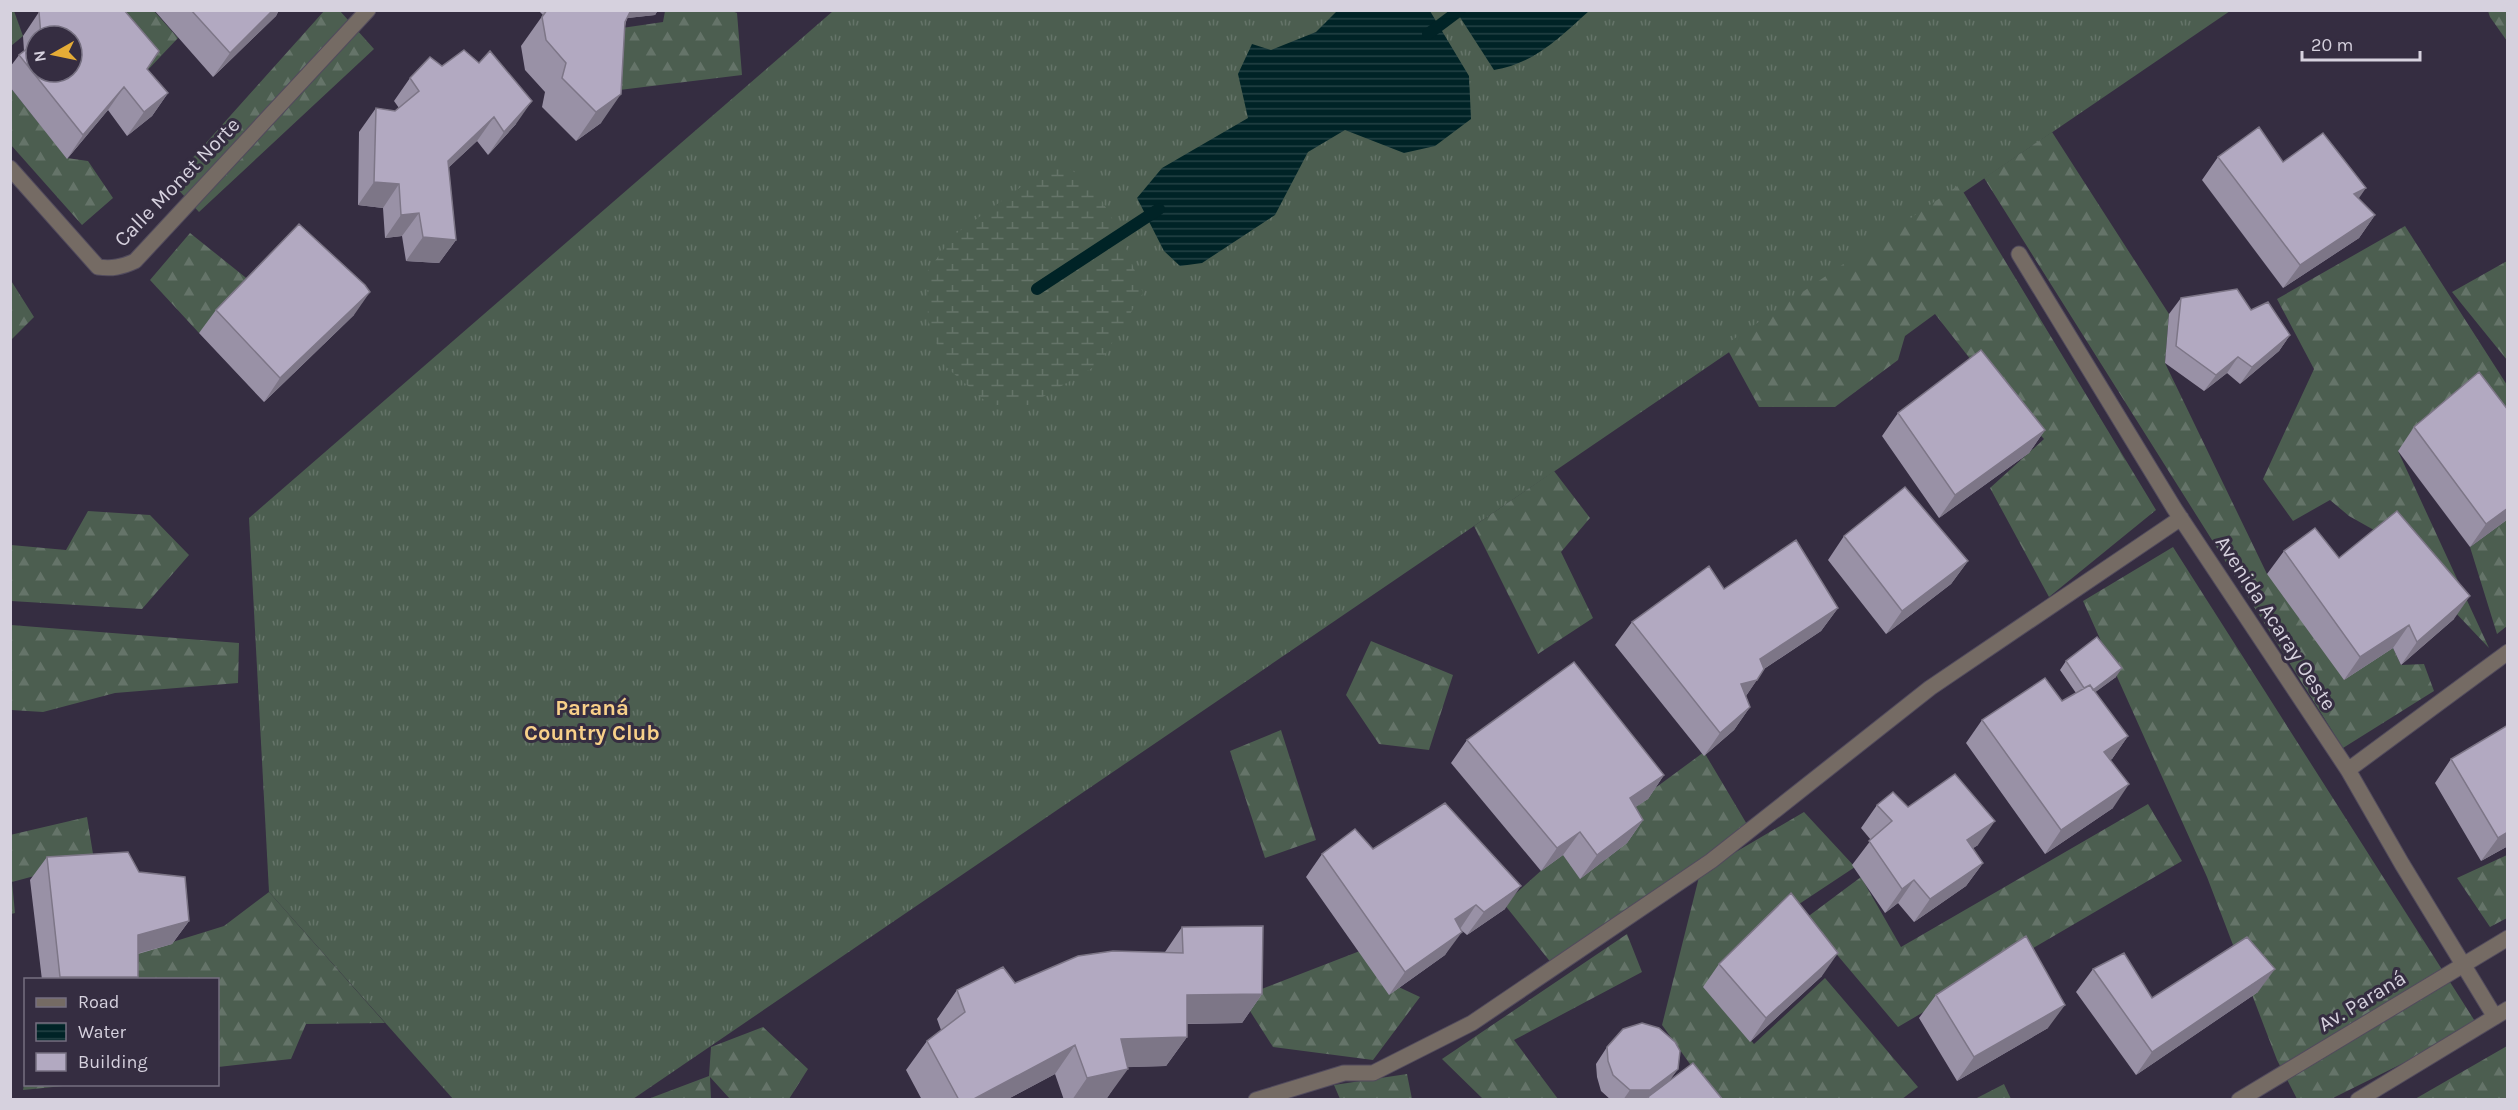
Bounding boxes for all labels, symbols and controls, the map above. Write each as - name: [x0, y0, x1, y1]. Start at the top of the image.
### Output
- north arrow: [24, 24, 84, 84]
- scale bar: [2302, 24, 2420, 62]
- text: 20 m: [2311, 34, 2353, 56]
- text: N: [29, 49, 50, 63]
- street label: Calle Monet Norte: [109, 113, 245, 251]
- street label: Avenida Acaray Oeste: [2211, 531, 2341, 715]
- district label: Paraná Country Club: [524, 695, 660, 746]
- street label: Av. Paraná: [2314, 966, 2410, 1036]
- legend: [24, 978, 219, 1086]
- text: Road: [78, 991, 119, 1013]
- text: Water: [78, 1021, 126, 1043]
- text: Building: [78, 1051, 148, 1073]

